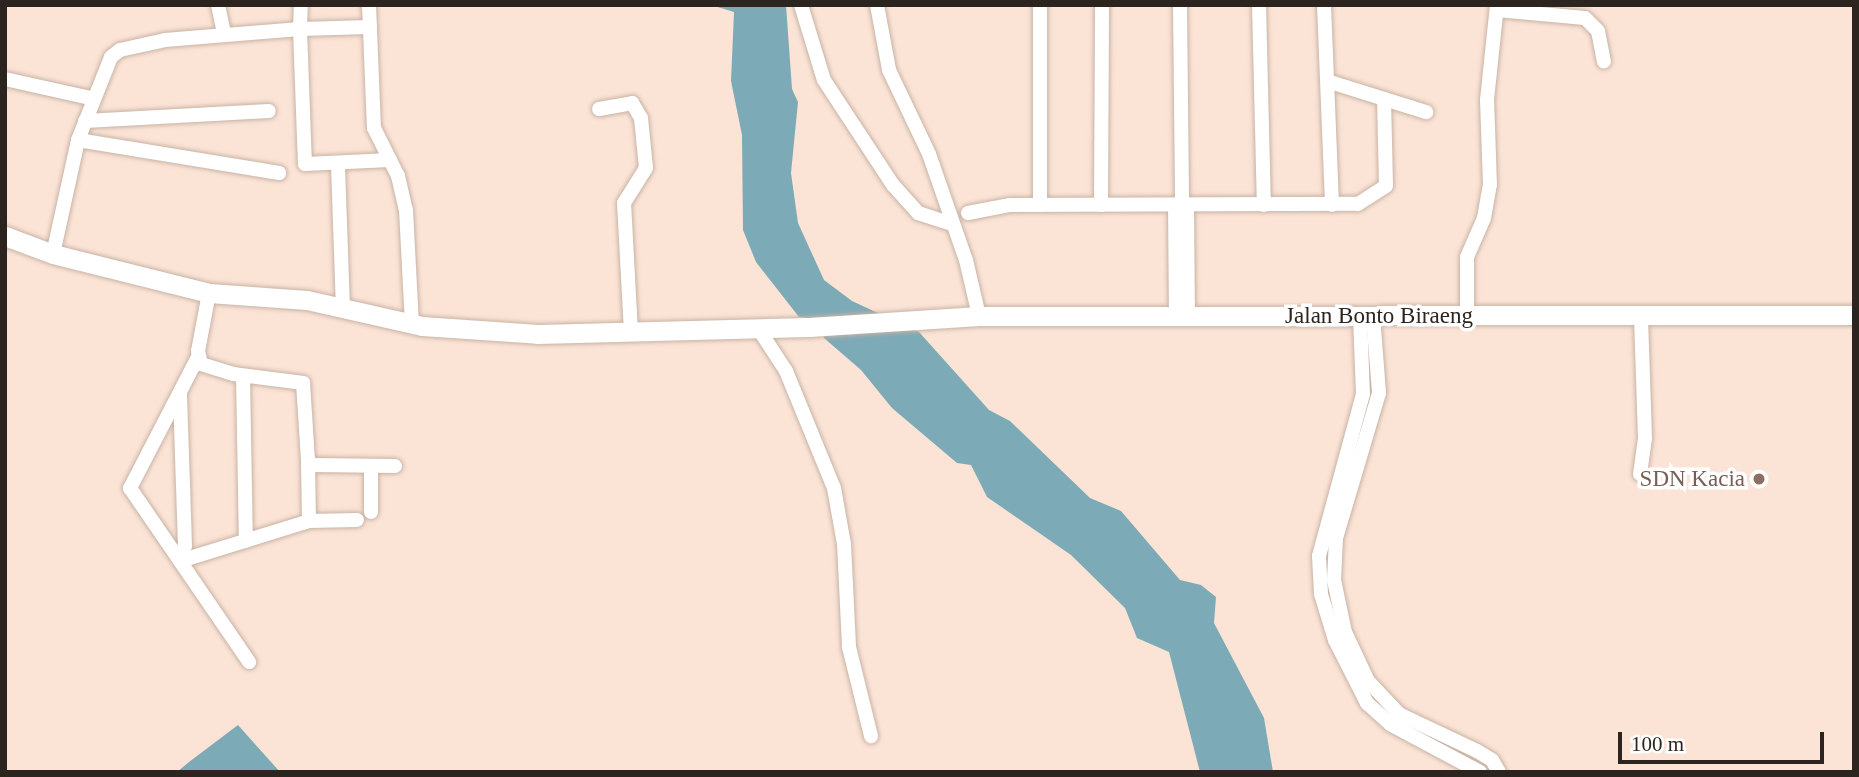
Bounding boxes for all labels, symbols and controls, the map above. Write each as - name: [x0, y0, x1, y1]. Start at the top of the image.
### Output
- street label: Jalan Bonto Biraeng: [1285, 302, 1473, 330]
- place label: SDN Kacia: [1640, 465, 1745, 493]
- marker: SDN Kacia: [1751, 471, 1767, 487]
- scale bar: [1621, 718, 1828, 762]
- text: 100 m: [1631, 732, 1684, 756]

